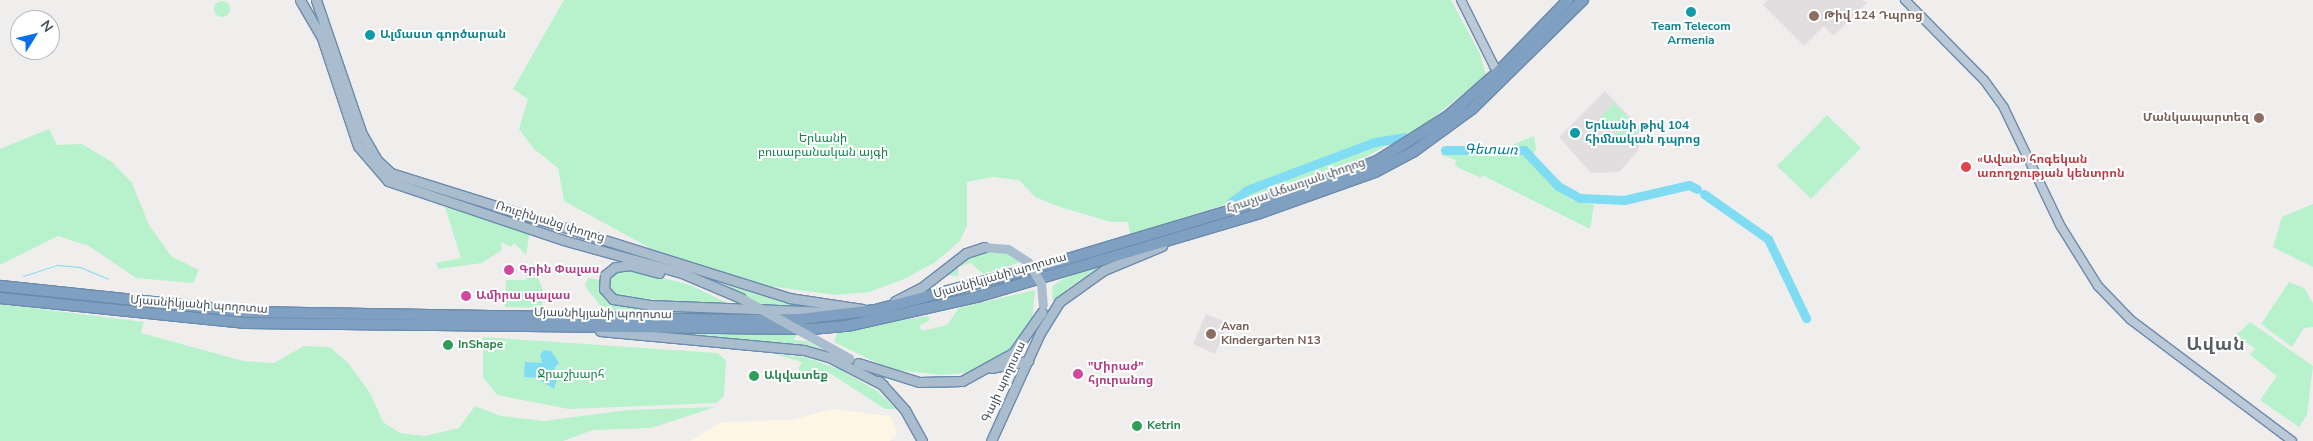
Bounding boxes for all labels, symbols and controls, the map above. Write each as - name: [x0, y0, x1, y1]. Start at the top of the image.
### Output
- marker: Team Telecom Armenia: [1685, 6, 1697, 18]
- place label: Թիվ 124 Դպրոց: [1824, 9, 1923, 23]
- north arrow: [10, 10, 60, 60]
- marker: Թիվ 124 Դպրոց: [1808, 10, 1820, 22]
- text: N: [36, 17, 57, 36]
- place label: Team Telecom Armenia: [1651, 20, 1731, 48]
- place label: Ալմաստ գործարան: [380, 28, 506, 42]
- marker: Ալմաստ գործարան: [364, 29, 376, 41]
- place label: Մանկապարտեզ: [2143, 111, 2249, 125]
- marker: Մանկապարտեզ: [2253, 112, 2265, 124]
- place label: Երևանի թիվ 104 հիմնական դպրոց: [1585, 119, 1700, 147]
- marker: Երևանի թիվ 104 հիմնական դպրոց: [1569, 127, 1581, 139]
- park label: Երևանի բուսաբանական այգի: [758, 132, 888, 160]
- water label: Գետառ: [1464, 141, 1518, 159]
- place label: «Ավան» հոգեկան առողջության կենտրոն: [1977, 153, 2125, 181]
- street label: Հրաչյա Աճառյան փողոց: [1225, 155, 1367, 217]
- marker: «Ավան» հոգեկան առողջության կենտրոն: [1959, 160, 1973, 174]
- street label: Ռուբինյանց փողոց: [494, 199, 606, 245]
- street label: Մյասնիկյանի պողոտա: [932, 250, 1068, 302]
- place label: Գրին Փալաս: [519, 263, 599, 277]
- marker: Գրին Փալաս: [503, 264, 515, 276]
- place label: Ամիրա պալաս: [476, 289, 570, 303]
- marker: Ամիրա պալաս: [460, 290, 472, 302]
- street label: Մյասնիկյանի պողոտա: [130, 293, 268, 317]
- street label: Մյասնիկյանի պողոտա: [534, 306, 672, 322]
- place label: Avan Kindergarten N13: [1221, 320, 1321, 348]
- marker: Avan Kindergarten N13: [1205, 328, 1217, 340]
- district label: Ավան: [2186, 333, 2246, 355]
- place label: InShape: [458, 338, 503, 352]
- marker: InShape: [442, 339, 454, 351]
- street label: Գայի պողոտա: [979, 339, 1029, 425]
- place label: "Միրաժ" հյուրանոց: [1088, 360, 1153, 388]
- park label: Ջրաշխարհ: [538, 368, 604, 382]
- marker: "Միրաժ" հյուրանոց: [1072, 368, 1084, 380]
- place label: Ակվատեք: [764, 369, 828, 383]
- marker: Ակվատեք: [748, 370, 760, 382]
- place label: Ketrin: [1147, 419, 1181, 433]
- marker: Ketrin: [1131, 420, 1143, 432]

